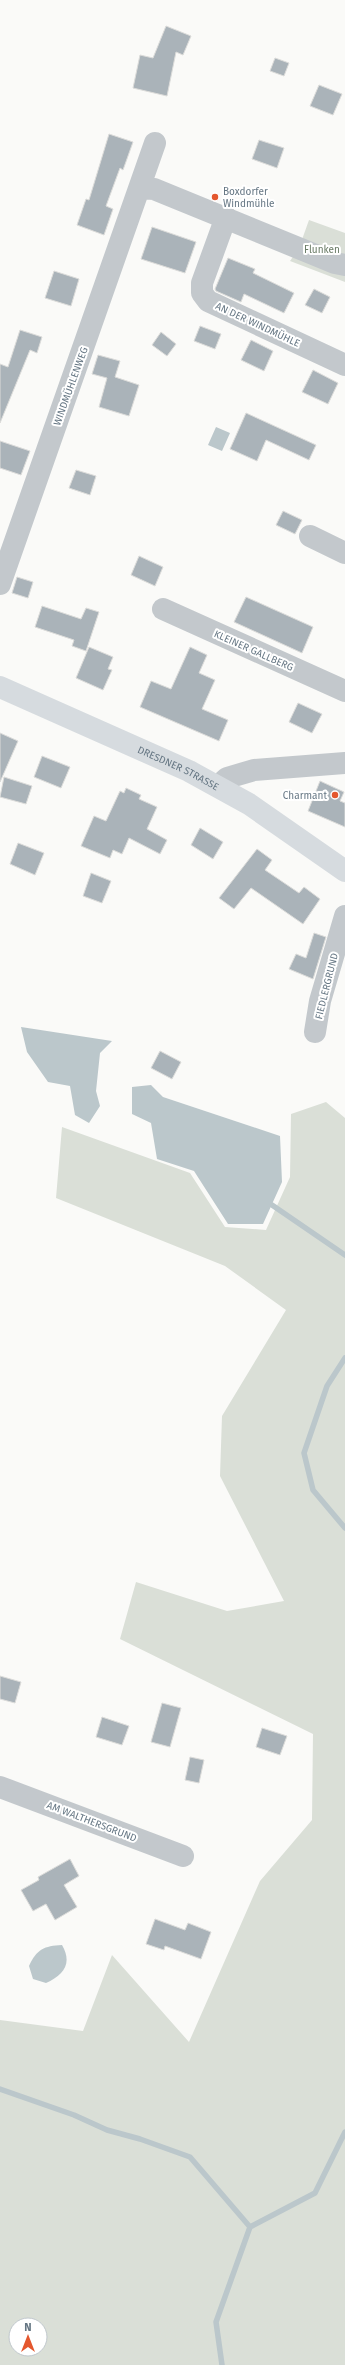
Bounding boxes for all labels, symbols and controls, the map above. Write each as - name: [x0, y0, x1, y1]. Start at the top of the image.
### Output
- place label: Boxdorfer Windmühle: [223, 186, 275, 210]
- marker: Boxdorfer Windmühle: [210, 192, 220, 202]
- park label: Flunken: [304, 244, 340, 256]
- street label: AN DER WINDMÜHLE: [214, 298, 302, 350]
- street label: WINDMÜHLENWEG: [49, 345, 91, 427]
- street label: KLEINER GALLBERG: [212, 628, 295, 674]
- street label: DRESDNER STRASSE: [136, 744, 221, 793]
- place label: Charmant: [283, 790, 327, 802]
- marker: Charmant: [330, 790, 340, 800]
- street label: FIEDLERGRUND: [313, 952, 341, 1021]
- street label: AM WALTHERSGRUND: [45, 1799, 138, 1845]
- north arrow: [8, 2317, 48, 2357]
- text: N: [24, 2321, 32, 2334]

